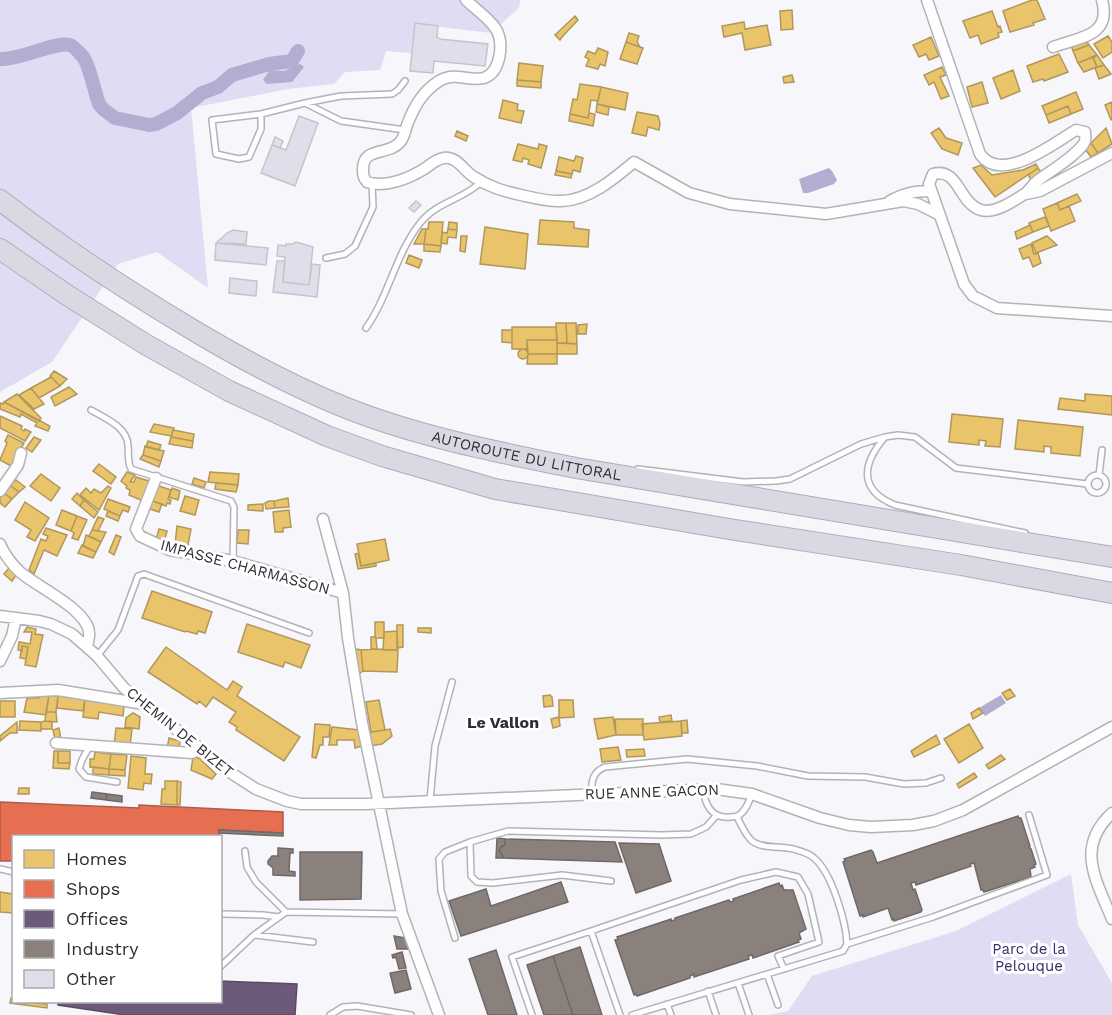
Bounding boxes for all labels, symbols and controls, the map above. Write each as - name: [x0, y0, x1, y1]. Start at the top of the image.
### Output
- street label: AUTOROUTE DU LITTORAL: [430, 427, 623, 484]
- street label: IMPASSE CHARMASSON: [158, 536, 332, 598]
- street label: CHEMIN DE BIZET: [123, 683, 237, 781]
- district label: Le Vallon: [467, 713, 539, 732]
- street label: RUE ANNE GACON: [585, 781, 719, 803]
- legend: [12, 835, 222, 1003]
- text: Homes: [66, 848, 127, 869]
- text: Shops: [66, 878, 120, 899]
- text: Offices: [66, 908, 128, 929]
- text: Industry: [66, 938, 139, 959]
- park label: Parc de la Pelouque: [992, 940, 1066, 975]
- text: Other: [66, 968, 116, 989]

